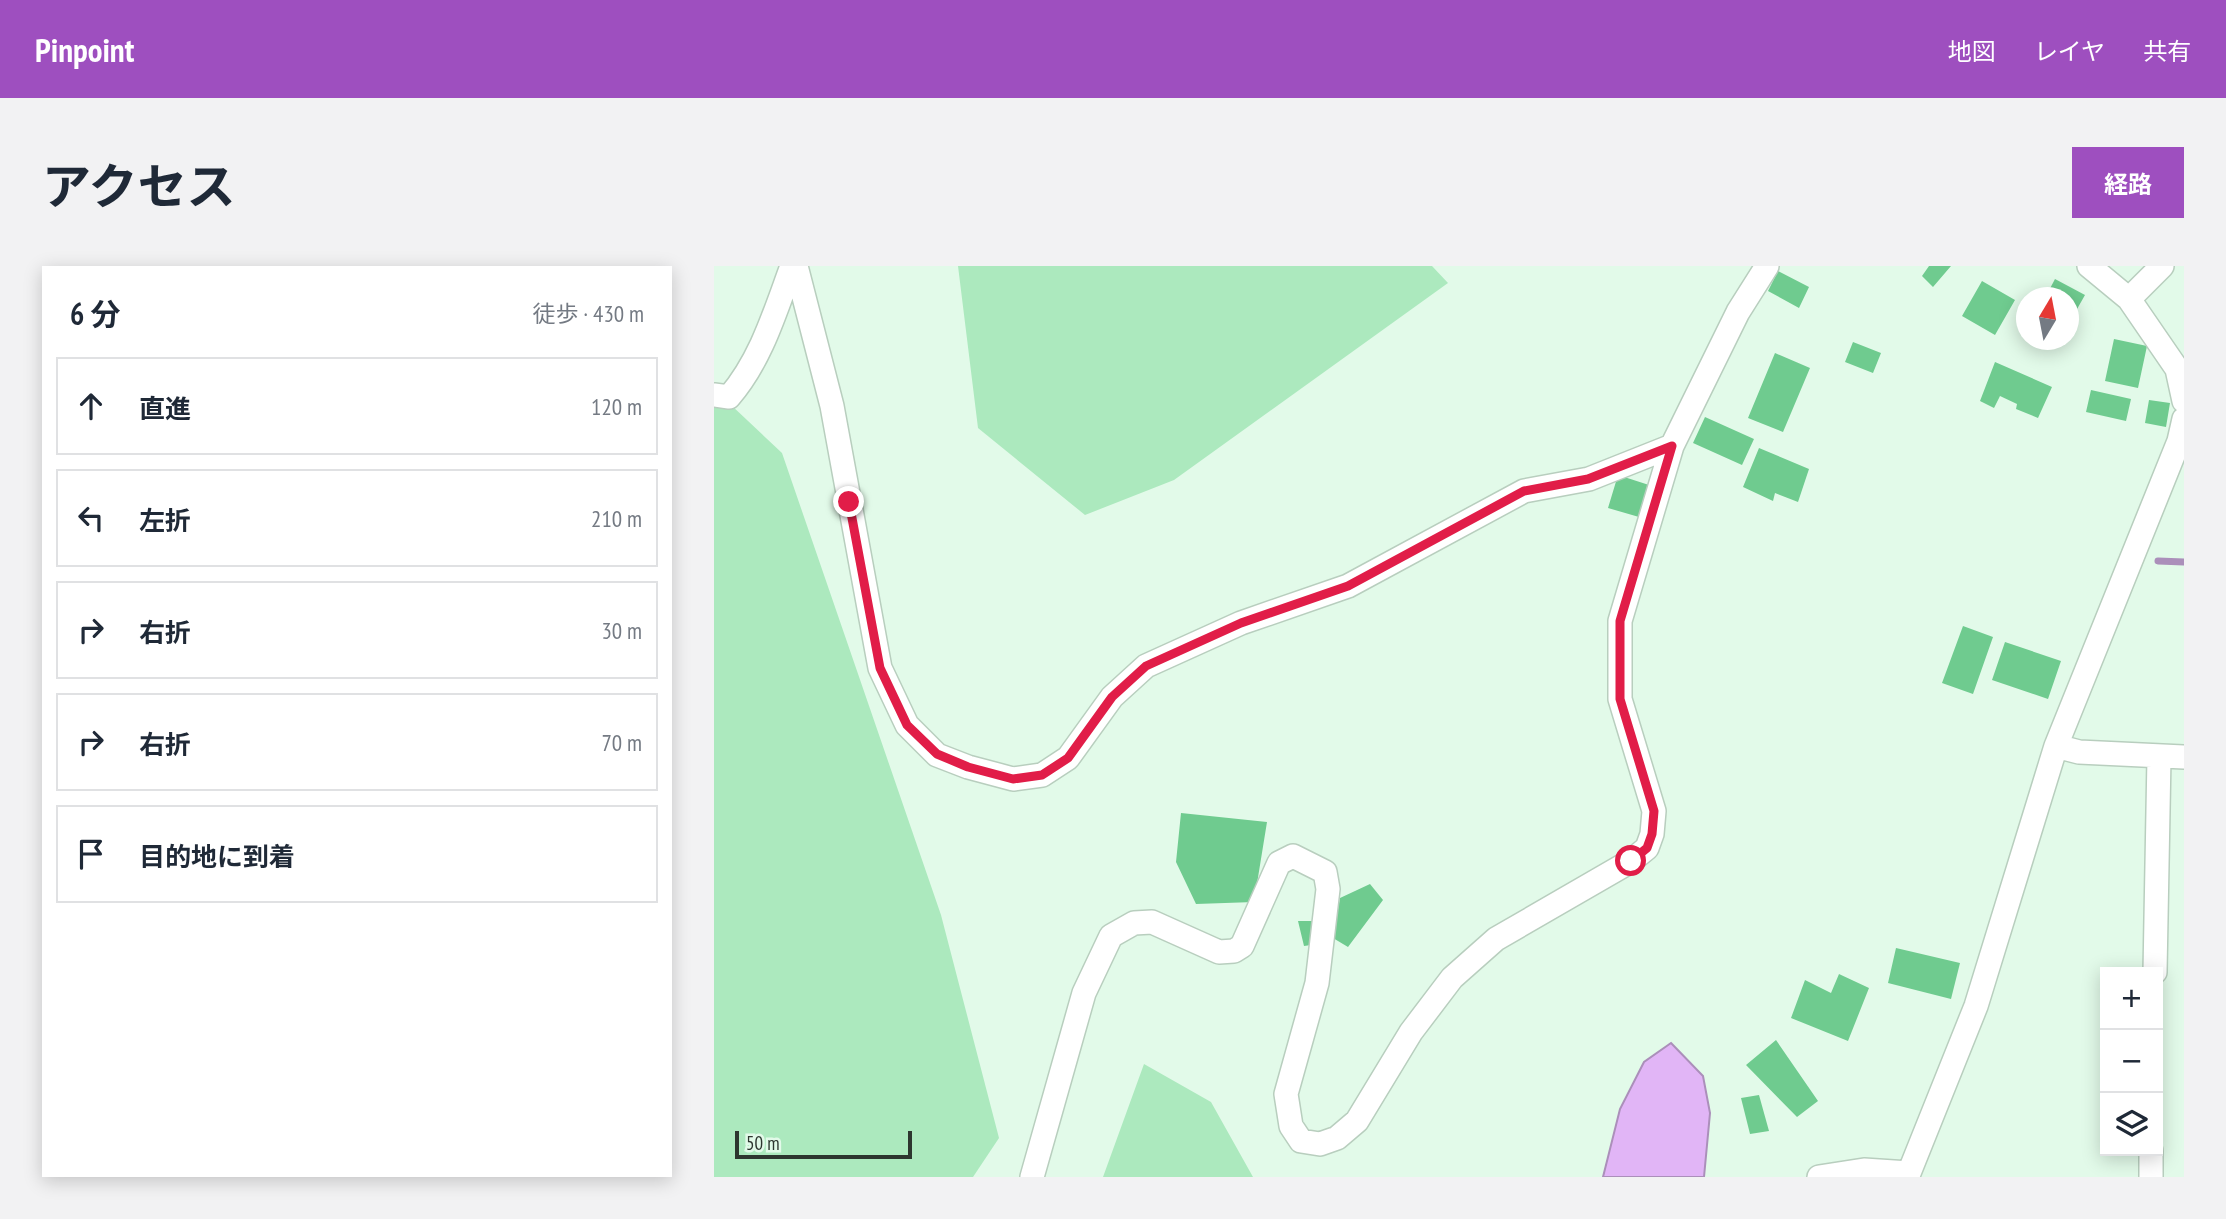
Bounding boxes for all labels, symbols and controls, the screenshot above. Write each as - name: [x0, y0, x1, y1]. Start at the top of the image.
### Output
- text: Pinpoint: [35, 28, 134, 71]
- text: 地図: [1948, 36, 1996, 67]
- text: レイヤ: [2034, 36, 2105, 67]
- text: 共有: [2143, 36, 2191, 67]
- button: 経路: [2072, 147, 2184, 218]
- text: アクセス: [42, 154, 236, 218]
- north arrow: [2016, 287, 2079, 350]
- text: 6 分: [70, 294, 121, 333]
- text: 徒歩 · 430 m: [532, 299, 644, 328]
- icon: ahead: [72, 387, 110, 425]
- text: 直進: [139, 392, 191, 425]
- text: 120 m: [591, 392, 642, 421]
- route end: [833, 486, 864, 517]
- icon: left: [72, 499, 110, 537]
- text: 左折: [139, 504, 191, 537]
- text: 210 m: [591, 504, 642, 533]
- icon: right: [72, 611, 110, 649]
- text: 右折: [139, 616, 191, 649]
- text: 30 m: [601, 616, 642, 645]
- icon: right: [72, 723, 110, 761]
- text: 右折: [139, 728, 191, 761]
- text: 70 m: [601, 728, 642, 757]
- icon: arrive: [72, 835, 110, 873]
- text: 目的地に到着: [139, 840, 295, 873]
- route start: [1615, 845, 1646, 876]
- map controls: [2100, 967, 2163, 1156]
- button: +: [2100, 967, 2163, 1030]
- button: −: [2100, 1030, 2163, 1093]
- button: layers: [2100, 1093, 2163, 1156]
- scale bar: [735, 1128, 912, 1160]
- text: 50 m: [746, 1131, 780, 1155]

